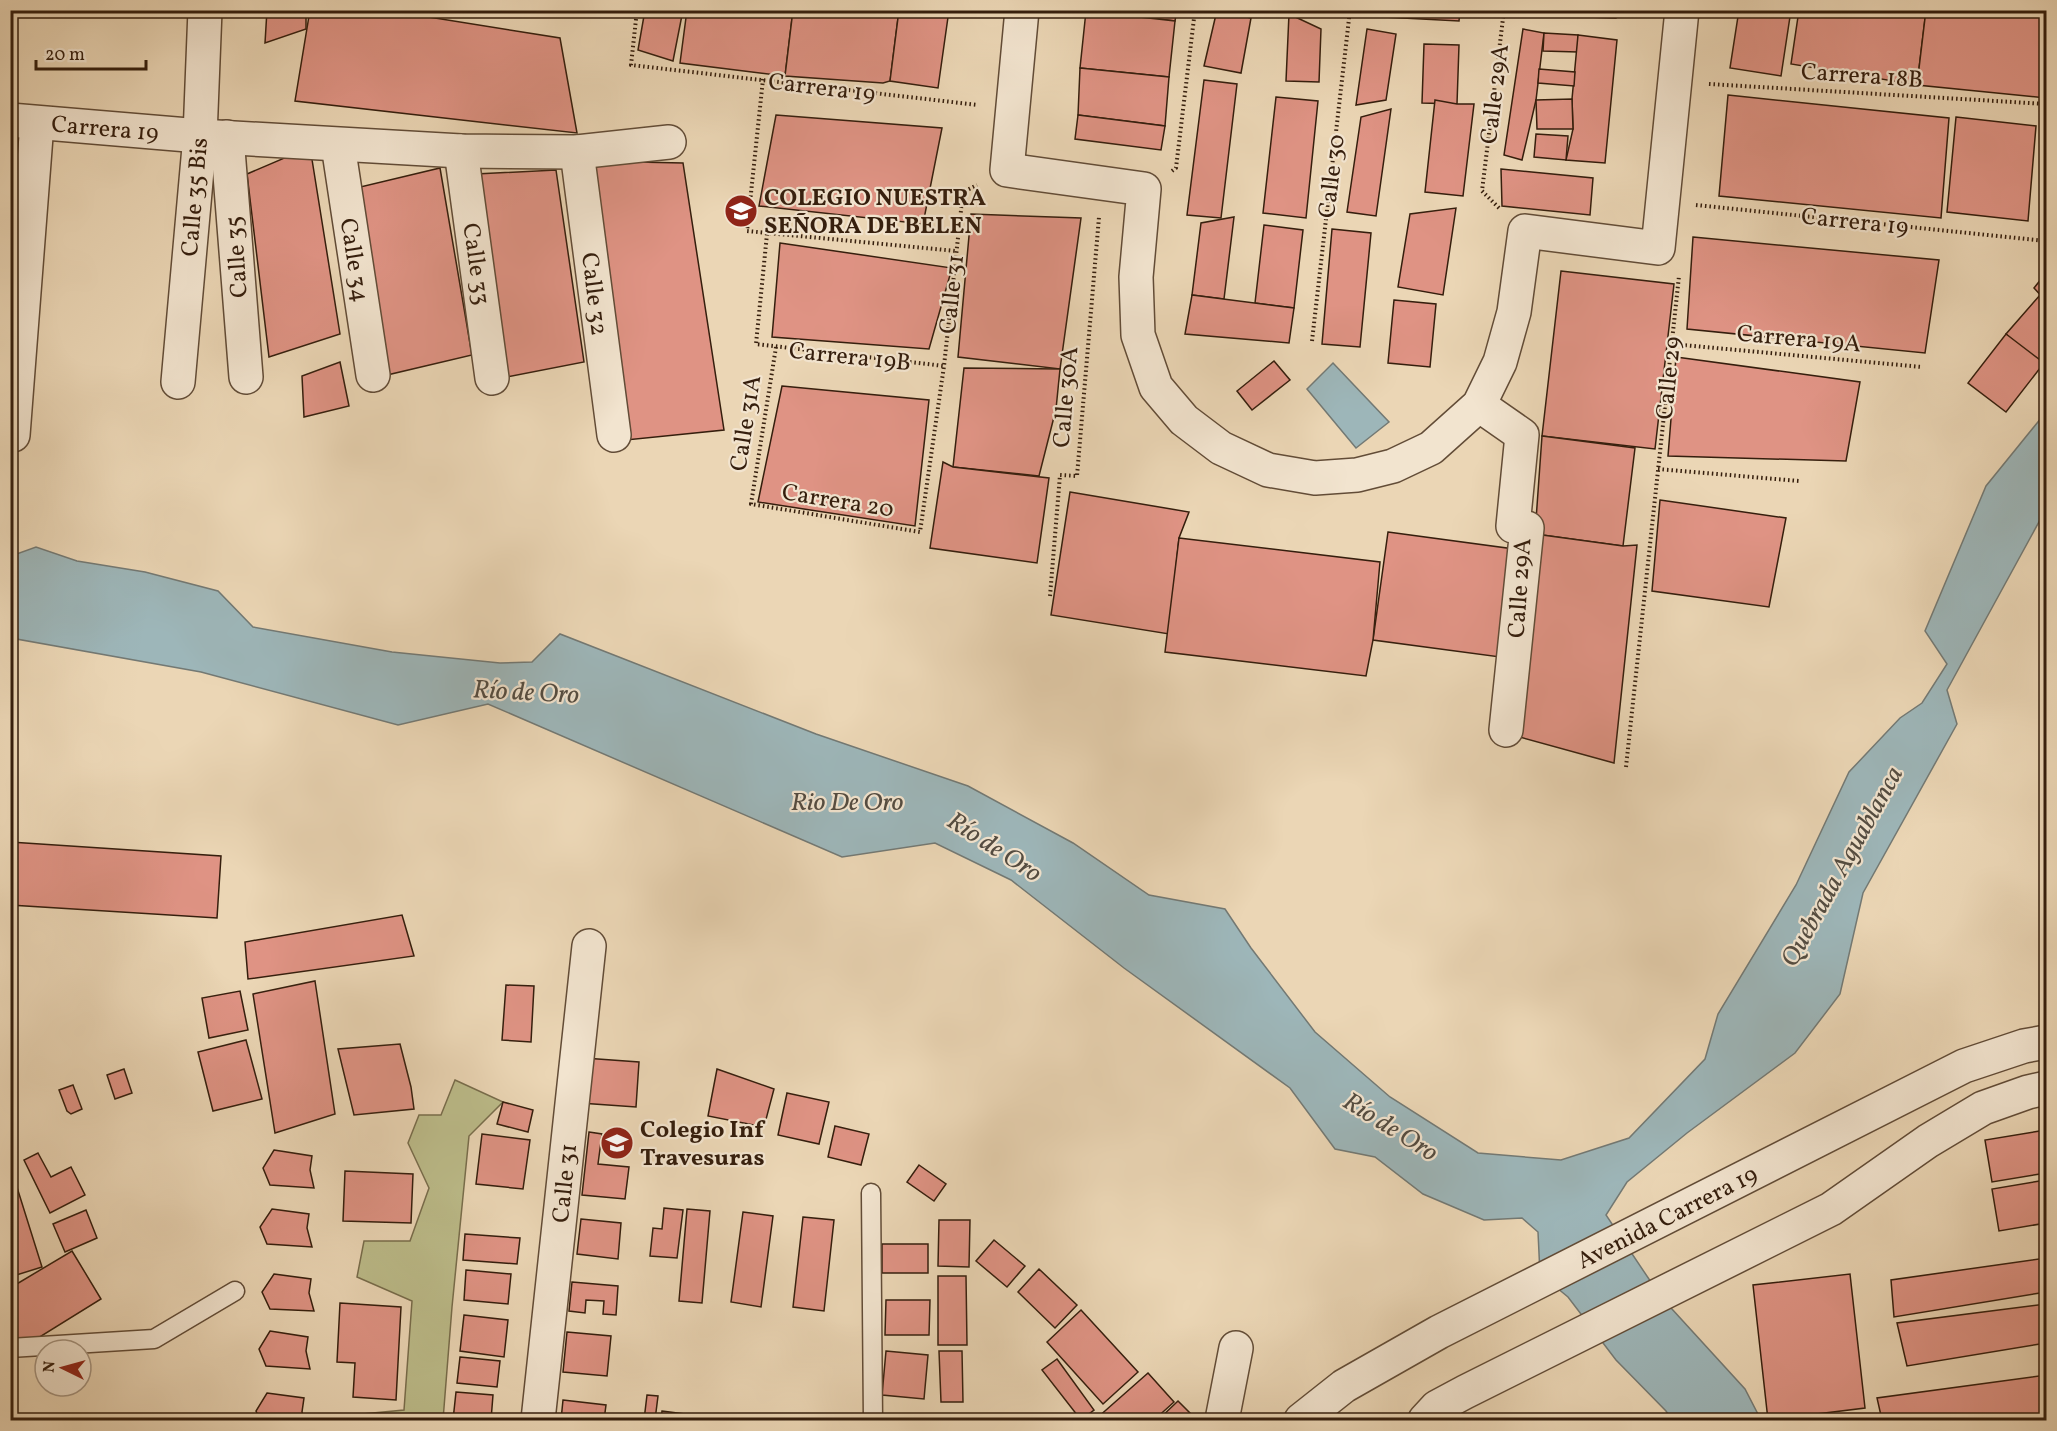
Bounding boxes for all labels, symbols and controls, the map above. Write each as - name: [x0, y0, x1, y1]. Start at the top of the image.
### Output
- scale bar: [36, 33, 146, 71]
- street label: Calle 29A: [1473, 42, 1519, 146]
- text: 20 m: [45, 43, 85, 68]
- street label: Carrera 18B: [1800, 56, 1924, 98]
- street label: Carrera 19: [766, 66, 877, 112]
- street label: Carrera 19: [50, 108, 160, 152]
- street label: Calle 30: [1311, 132, 1355, 220]
- street label: Calle 35 Bis: [174, 136, 218, 258]
- place label: COLEGIO NUESTRA SEÑORA DE BELEN: [764, 182, 986, 244]
- school or university icon: COLEGIO NUESTRA SEÑORA DE BELEN: [723, 193, 759, 229]
- street label: Carrera 19: [1799, 200, 1910, 246]
- street label: Calle 35: [218, 215, 258, 299]
- street label: Calle 34: [330, 216, 376, 305]
- street label: Calle 33: [452, 221, 498, 308]
- street label: Calle 32: [571, 251, 615, 338]
- street label: Calle 31: [932, 253, 974, 336]
- street label: Carrera 19A: [1735, 318, 1862, 362]
- street label: Carrera 19B: [787, 335, 913, 381]
- street label: Calle 29: [1649, 335, 1691, 421]
- street label: Calle 30A: [1046, 345, 1088, 449]
- street label: Calle 31A: [723, 373, 771, 474]
- street label: Carrera 20: [779, 476, 896, 528]
- street label: Calle 29A: [1501, 537, 1541, 639]
- water label: Río de Oro: [472, 672, 580, 714]
- water label: Quebrada Aguablanca: [1773, 760, 1913, 974]
- water label: Rio De Oro: [791, 785, 903, 821]
- water label: Río de Oro: [940, 804, 1048, 892]
- water label: Río de Oro: [1335, 1084, 1445, 1171]
- place label: Colegio Inf Travesuras: [640, 1114, 766, 1176]
- school or university icon: Colegio Inf Travesuras: [599, 1125, 635, 1161]
- street label: Calle 31: [545, 1142, 587, 1225]
- street label: Avenida Carrera 19: [1572, 1159, 1764, 1279]
- north arrow: [33, 1338, 93, 1398]
- text: N: [39, 1360, 62, 1374]

